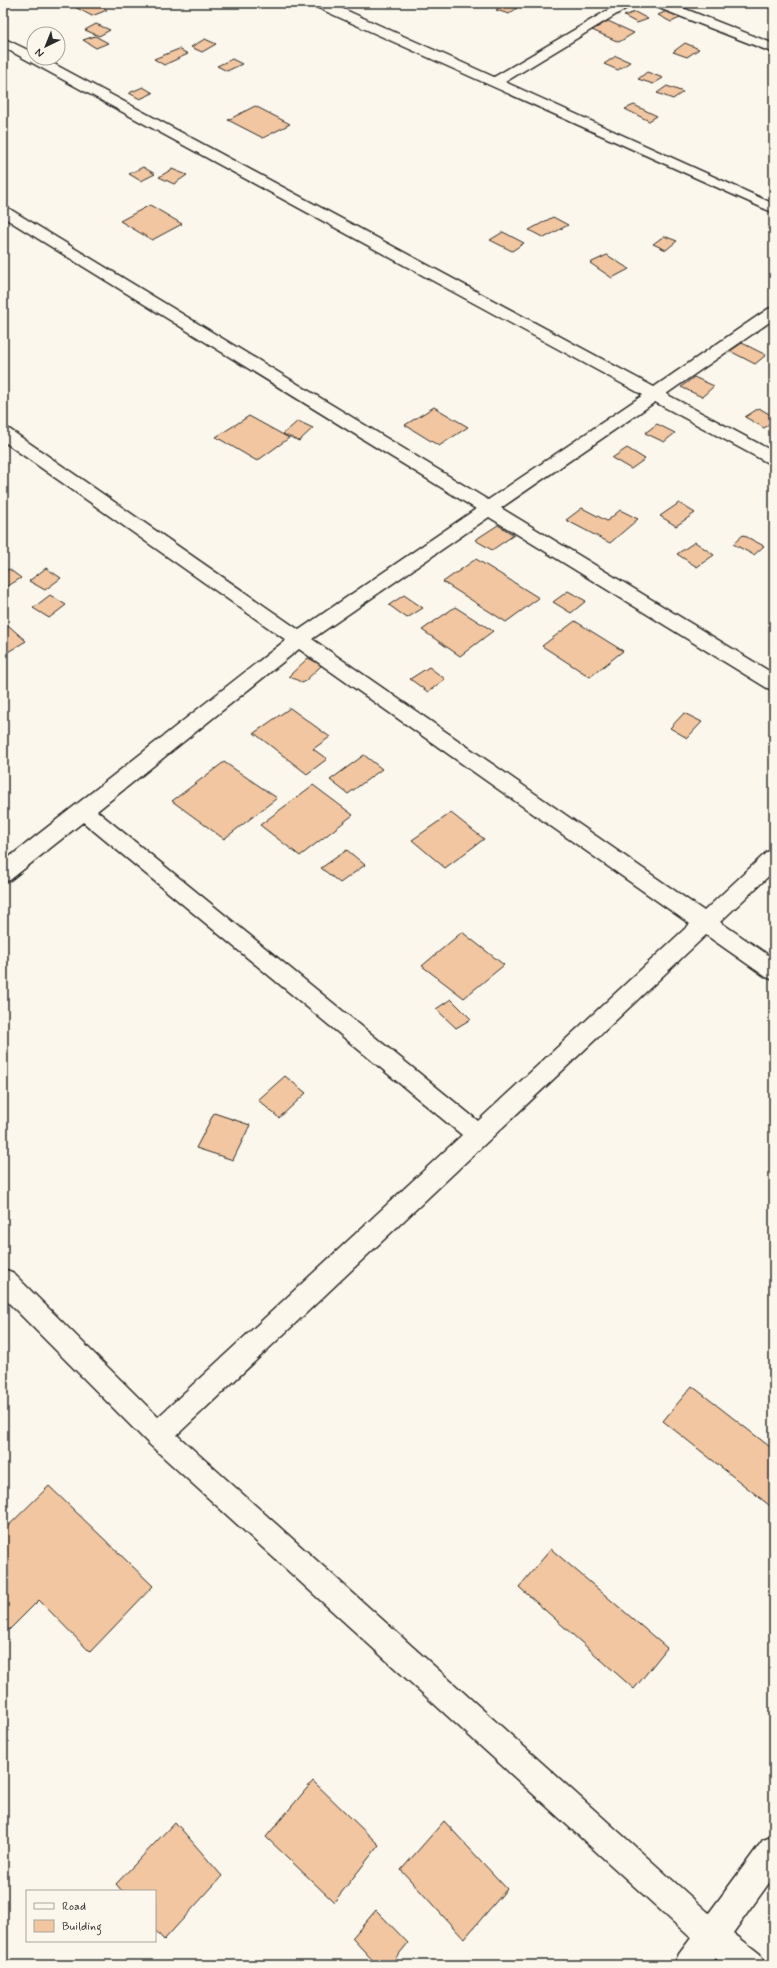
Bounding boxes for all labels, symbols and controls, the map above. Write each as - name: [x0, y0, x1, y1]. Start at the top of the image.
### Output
- north arrow: [26, 26, 66, 66]
- text: N: [32, 45, 47, 60]
- legend: [26, 1890, 156, 1942]
- text: Road: [62, 1899, 86, 1915]
- text: Building: [62, 1919, 102, 1936]

